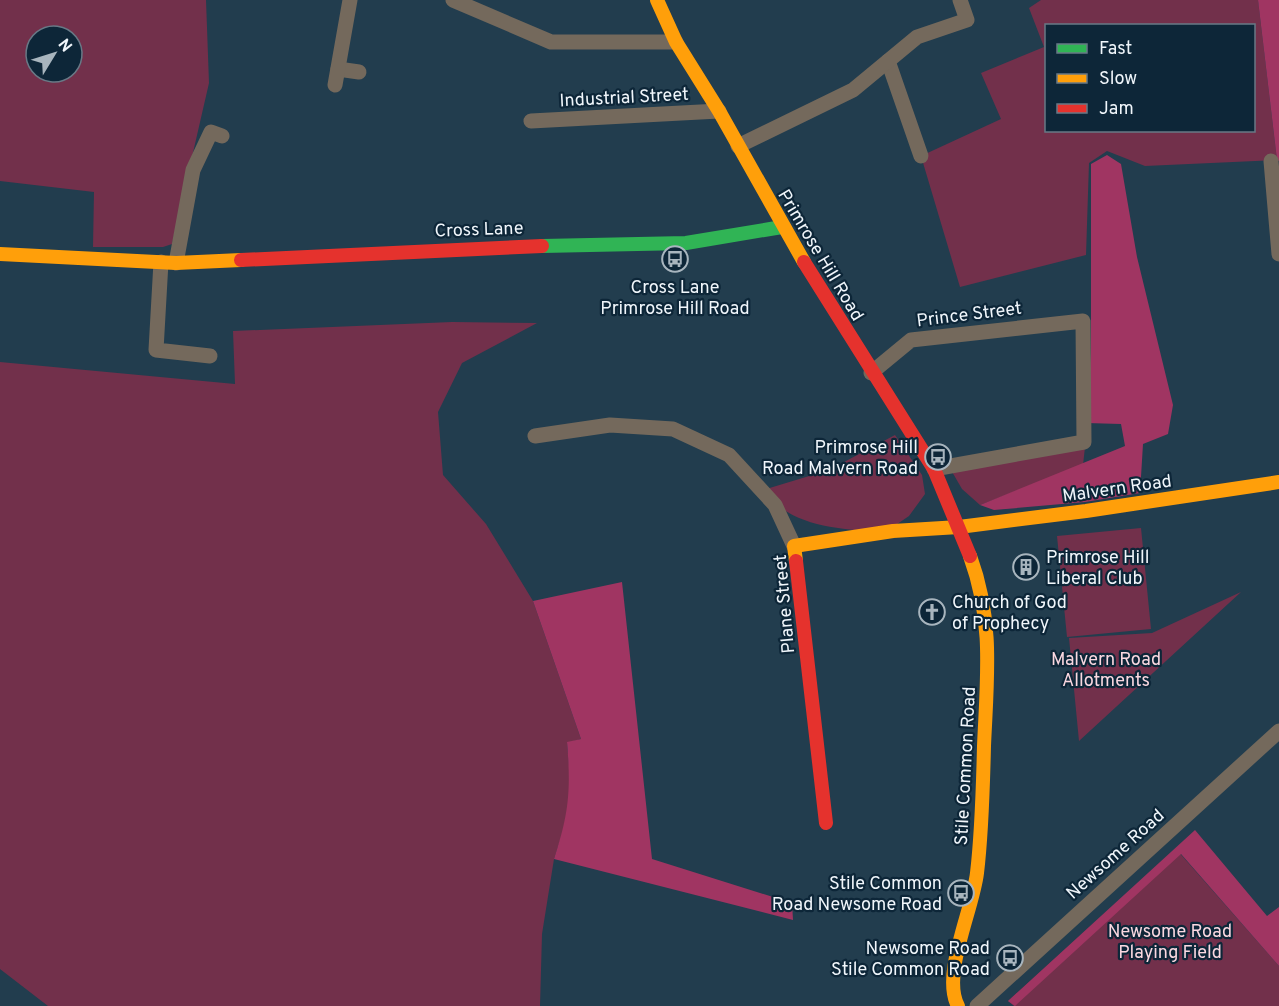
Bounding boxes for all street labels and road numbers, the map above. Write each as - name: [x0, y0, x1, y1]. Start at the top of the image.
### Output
- street label: Industrial Street: [559, 84, 689, 113]
- street label: Primrose Hill Road: [771, 186, 868, 326]
- street label: Cross Lane: [434, 217, 524, 244]
- street label: Prince Street: [915, 298, 1023, 333]
- street label: Malvern Road: [1061, 470, 1173, 509]
- street label: Plane Street: [770, 553, 801, 655]
- street label: Stile Common Road: [951, 686, 982, 846]
- street label: Newsome Road: [1062, 805, 1170, 905]

